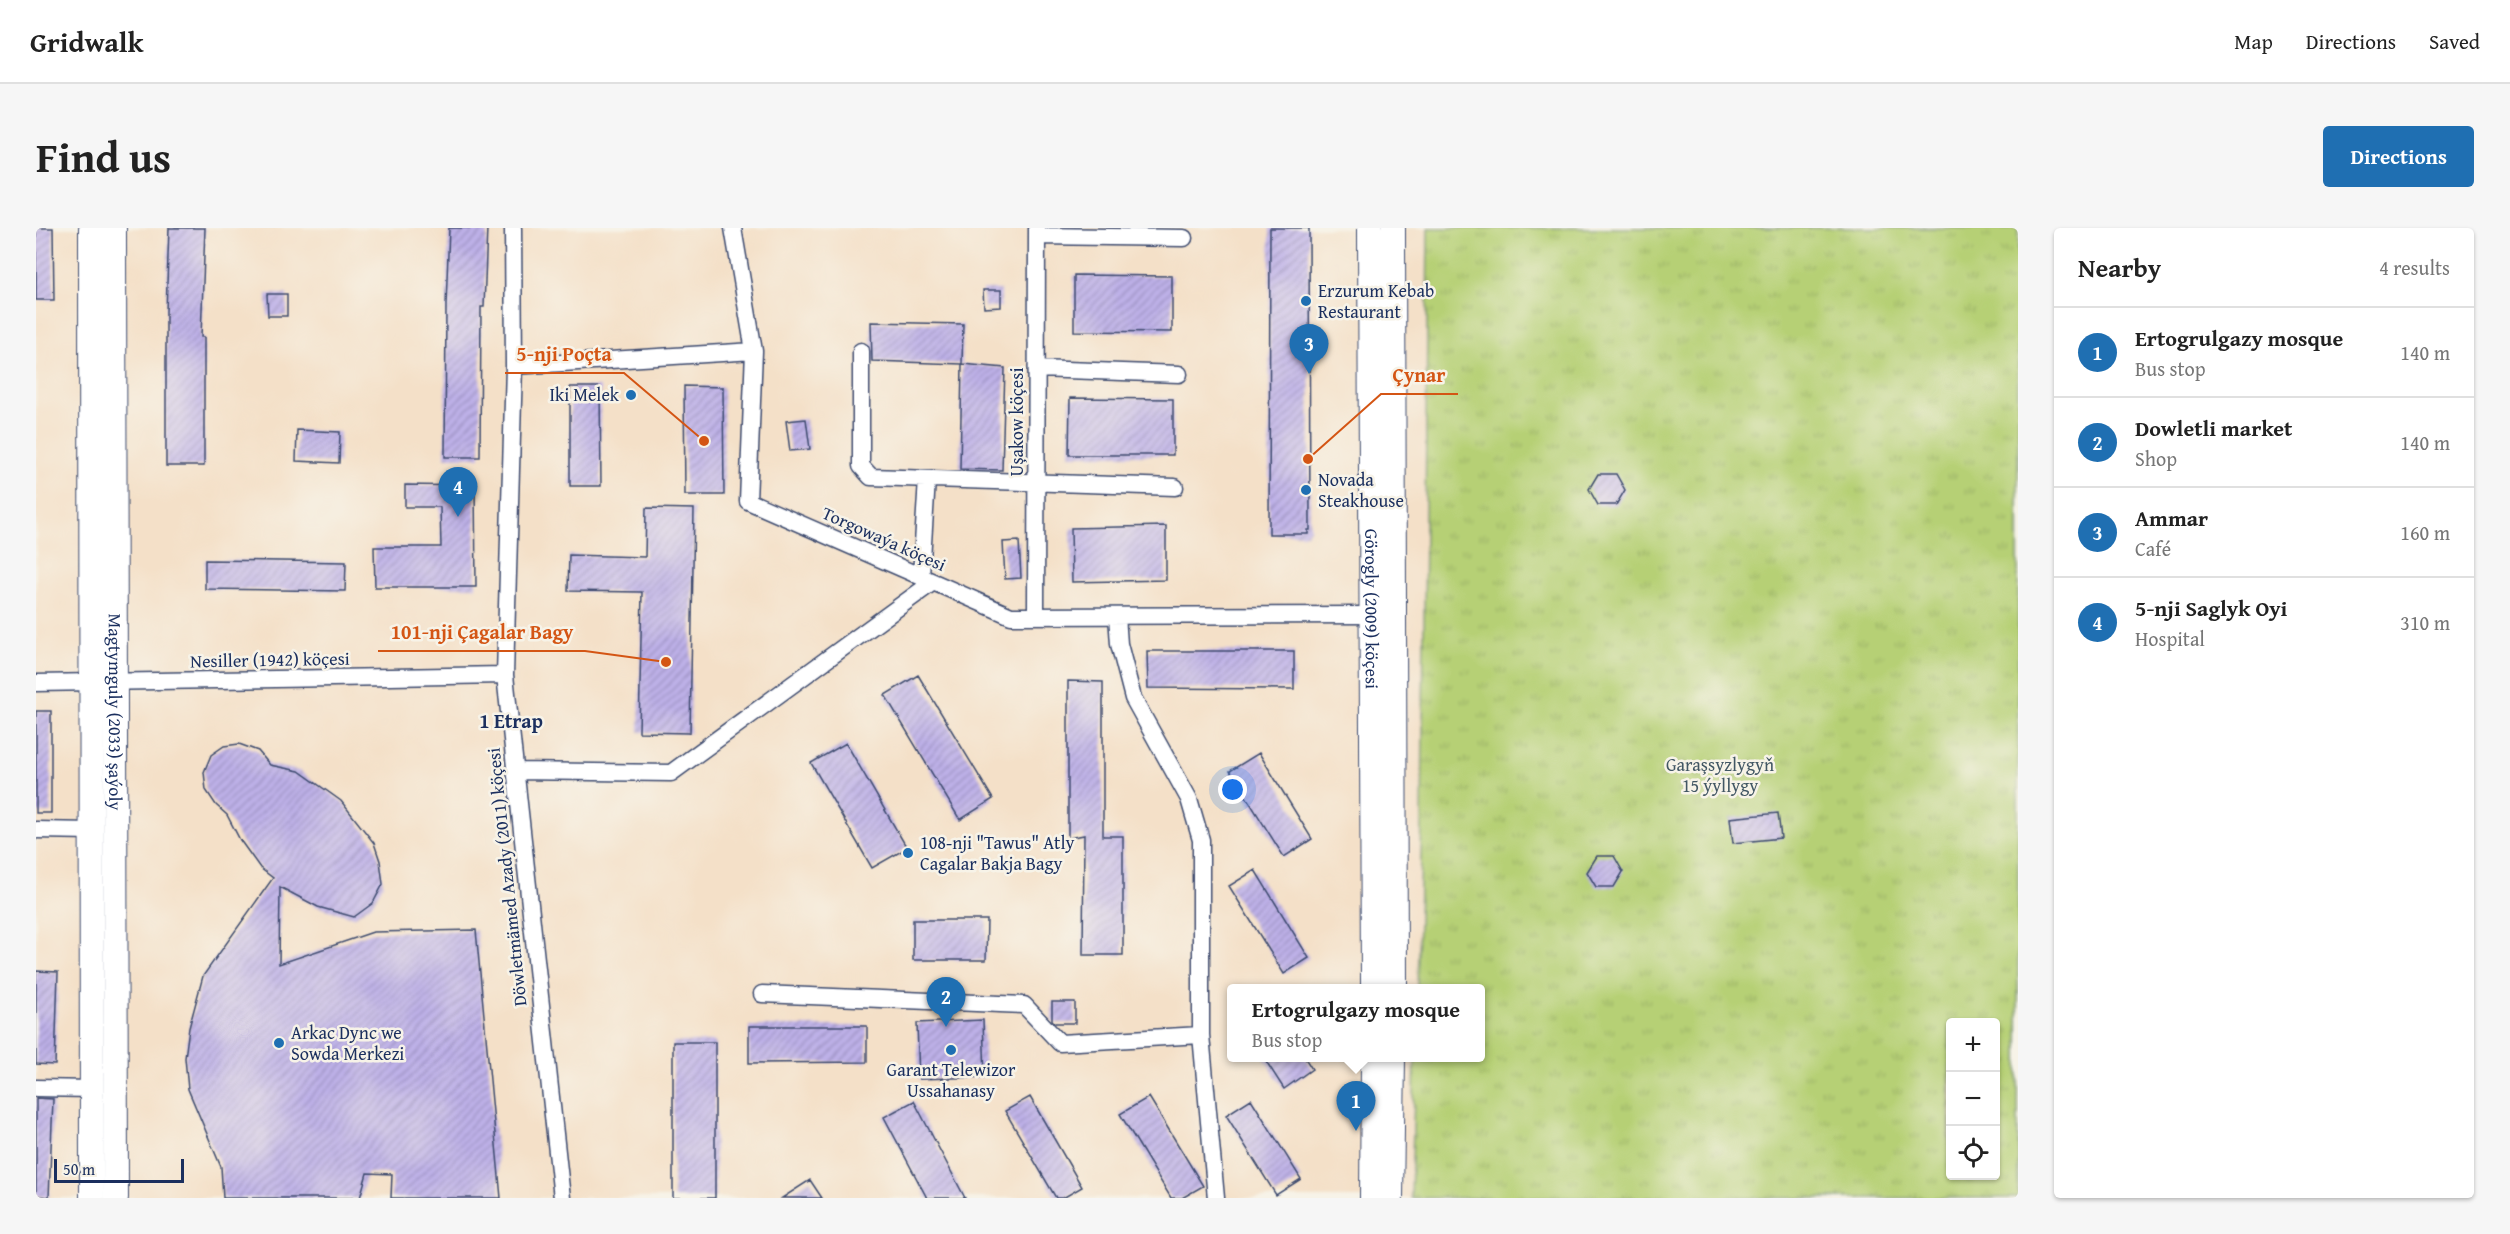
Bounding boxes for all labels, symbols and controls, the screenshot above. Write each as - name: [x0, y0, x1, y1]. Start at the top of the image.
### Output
- text: Gridwalk: [30, 21, 143, 62]
- text: Map: [2234, 26, 2273, 57]
- text: Directions: [2306, 26, 2396, 57]
- text: Saved: [2429, 26, 2480, 57]
- text: Find us: [36, 126, 171, 187]
- button: Directions: [2323, 126, 2474, 187]
- text: Nearby: [2078, 248, 2161, 287]
- text: 4 results: [2379, 253, 2450, 282]
- place label: Erzurum Kebab Restaurant: [1318, 277, 1434, 325]
- marker: Erzurum Kebab Restaurant: [1299, 294, 1313, 308]
- text: Ertogrulgazy mosque: [2135, 322, 2343, 354]
- pin: 3: [1290, 324, 1328, 374]
- callout: 5-nji Poçta: [505, 335, 624, 373]
- text: 1: [2092, 338, 2103, 367]
- text: 140 m: [2400, 338, 2450, 367]
- text: 5-nji Poçta: [516, 339, 612, 368]
- text: Bus stop: [2135, 354, 2206, 383]
- callout: Çynar: [1381, 356, 1458, 394]
- text: Çynar: [1393, 360, 1445, 389]
- street label: Uşakow köçesi: [1003, 368, 1030, 476]
- place label: Iki Melek: [549, 381, 620, 408]
- marker: Iki Melek: [624, 388, 638, 402]
- text: Dowletli market: [2135, 412, 2292, 444]
- text: 2: [2092, 428, 2103, 457]
- text: 140 m: [2400, 428, 2450, 457]
- text: Shop: [2135, 444, 2177, 473]
- place label: Novada Steakhouse: [1318, 466, 1404, 514]
- pin: 4: [438, 468, 478, 517]
- marker: Novada Steakhouse: [1299, 483, 1313, 497]
- street label: Torgowaýa köçesi: [818, 499, 951, 578]
- text: Ammar: [2135, 502, 2208, 534]
- text: 3: [2092, 518, 2103, 547]
- text: 160 m: [2400, 518, 2450, 547]
- street label: Görogly (2009) köçesi: [1358, 529, 1386, 689]
- text: Café: [2135, 534, 2171, 563]
- text: 5-nji Saglyk Oyi: [2135, 592, 2287, 624]
- text: 4: [2092, 608, 2103, 637]
- text: 310 m: [2400, 608, 2450, 637]
- street label: Magtymguly (2033) şaýoly: [102, 613, 129, 811]
- callout: 101-nji Çagalar Bagy: [378, 613, 585, 651]
- text: 101-nji Çagalar Bagy: [391, 617, 574, 646]
- text: Hospital: [2135, 624, 2205, 653]
- street label: Nesiller (1942) köçesi: [190, 645, 350, 674]
- district label: 1 Etrap: [479, 706, 543, 735]
- street label: Döwletmämed Azady (2011) köçesi: [480, 747, 534, 1008]
- park label: Garaşsyzlygyň 15 ýyllygy: [1666, 751, 1774, 799]
- your location: [1218, 775, 1247, 804]
- place label: 108-nji "Tawus" Atly Cagalar Bakja Bagy: [920, 829, 1075, 877]
- marker: 108-nji "Tawus" Atly Cagalar Bakja Bagy: [901, 846, 915, 860]
- pin: 2: [926, 978, 966, 1027]
- popup: [1227, 984, 1485, 1062]
- text: Ertogrulgazy mosque: [1252, 993, 1460, 1025]
- map controls: [1946, 1018, 2000, 1180]
- button: +: [1946, 1018, 2000, 1072]
- place label: Arkac Dync we Sowda Merkezi: [291, 1019, 404, 1067]
- text: Bus stop: [1252, 1025, 1322, 1054]
- marker: Arkac Dync we Sowda Merkezi: [272, 1036, 286, 1050]
- marker: Garant Telewizor Ussahanasy: [944, 1043, 958, 1057]
- place label: Garant Telewizor Ussahanasy: [887, 1056, 1016, 1104]
- button: −: [1946, 1072, 2000, 1126]
- pin: 1: [1336, 1082, 1376, 1131]
- button: locate: [1946, 1126, 2000, 1180]
- scale bar: [54, 1156, 184, 1184]
- text: 50 m: [63, 1157, 95, 1181]

